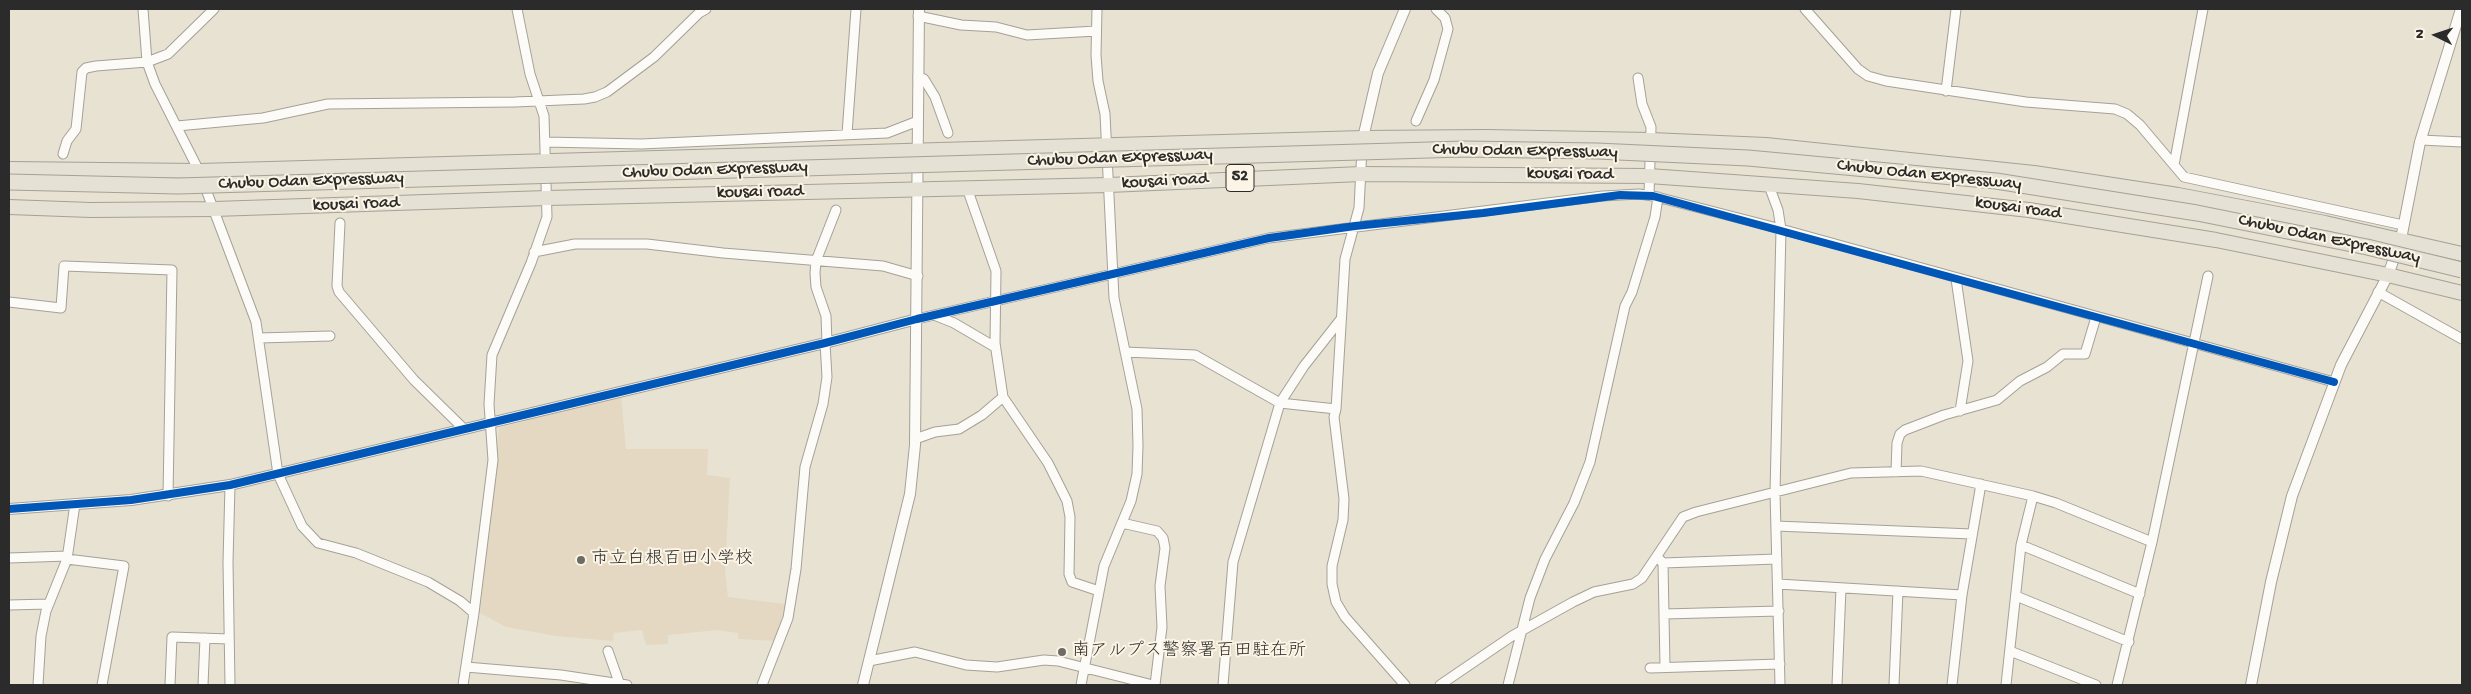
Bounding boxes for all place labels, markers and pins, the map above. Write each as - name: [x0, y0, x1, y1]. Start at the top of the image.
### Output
- place label: 市立白根百田小学校: [591, 549, 753, 571]
- marker: 市立白根百田小学校: [575, 554, 587, 566]
- place label: 南アルプス警察署百田駐在所: [1072, 641, 1306, 663]
- marker: 南アルプス警察署百田駐在所: [1056, 646, 1068, 658]

